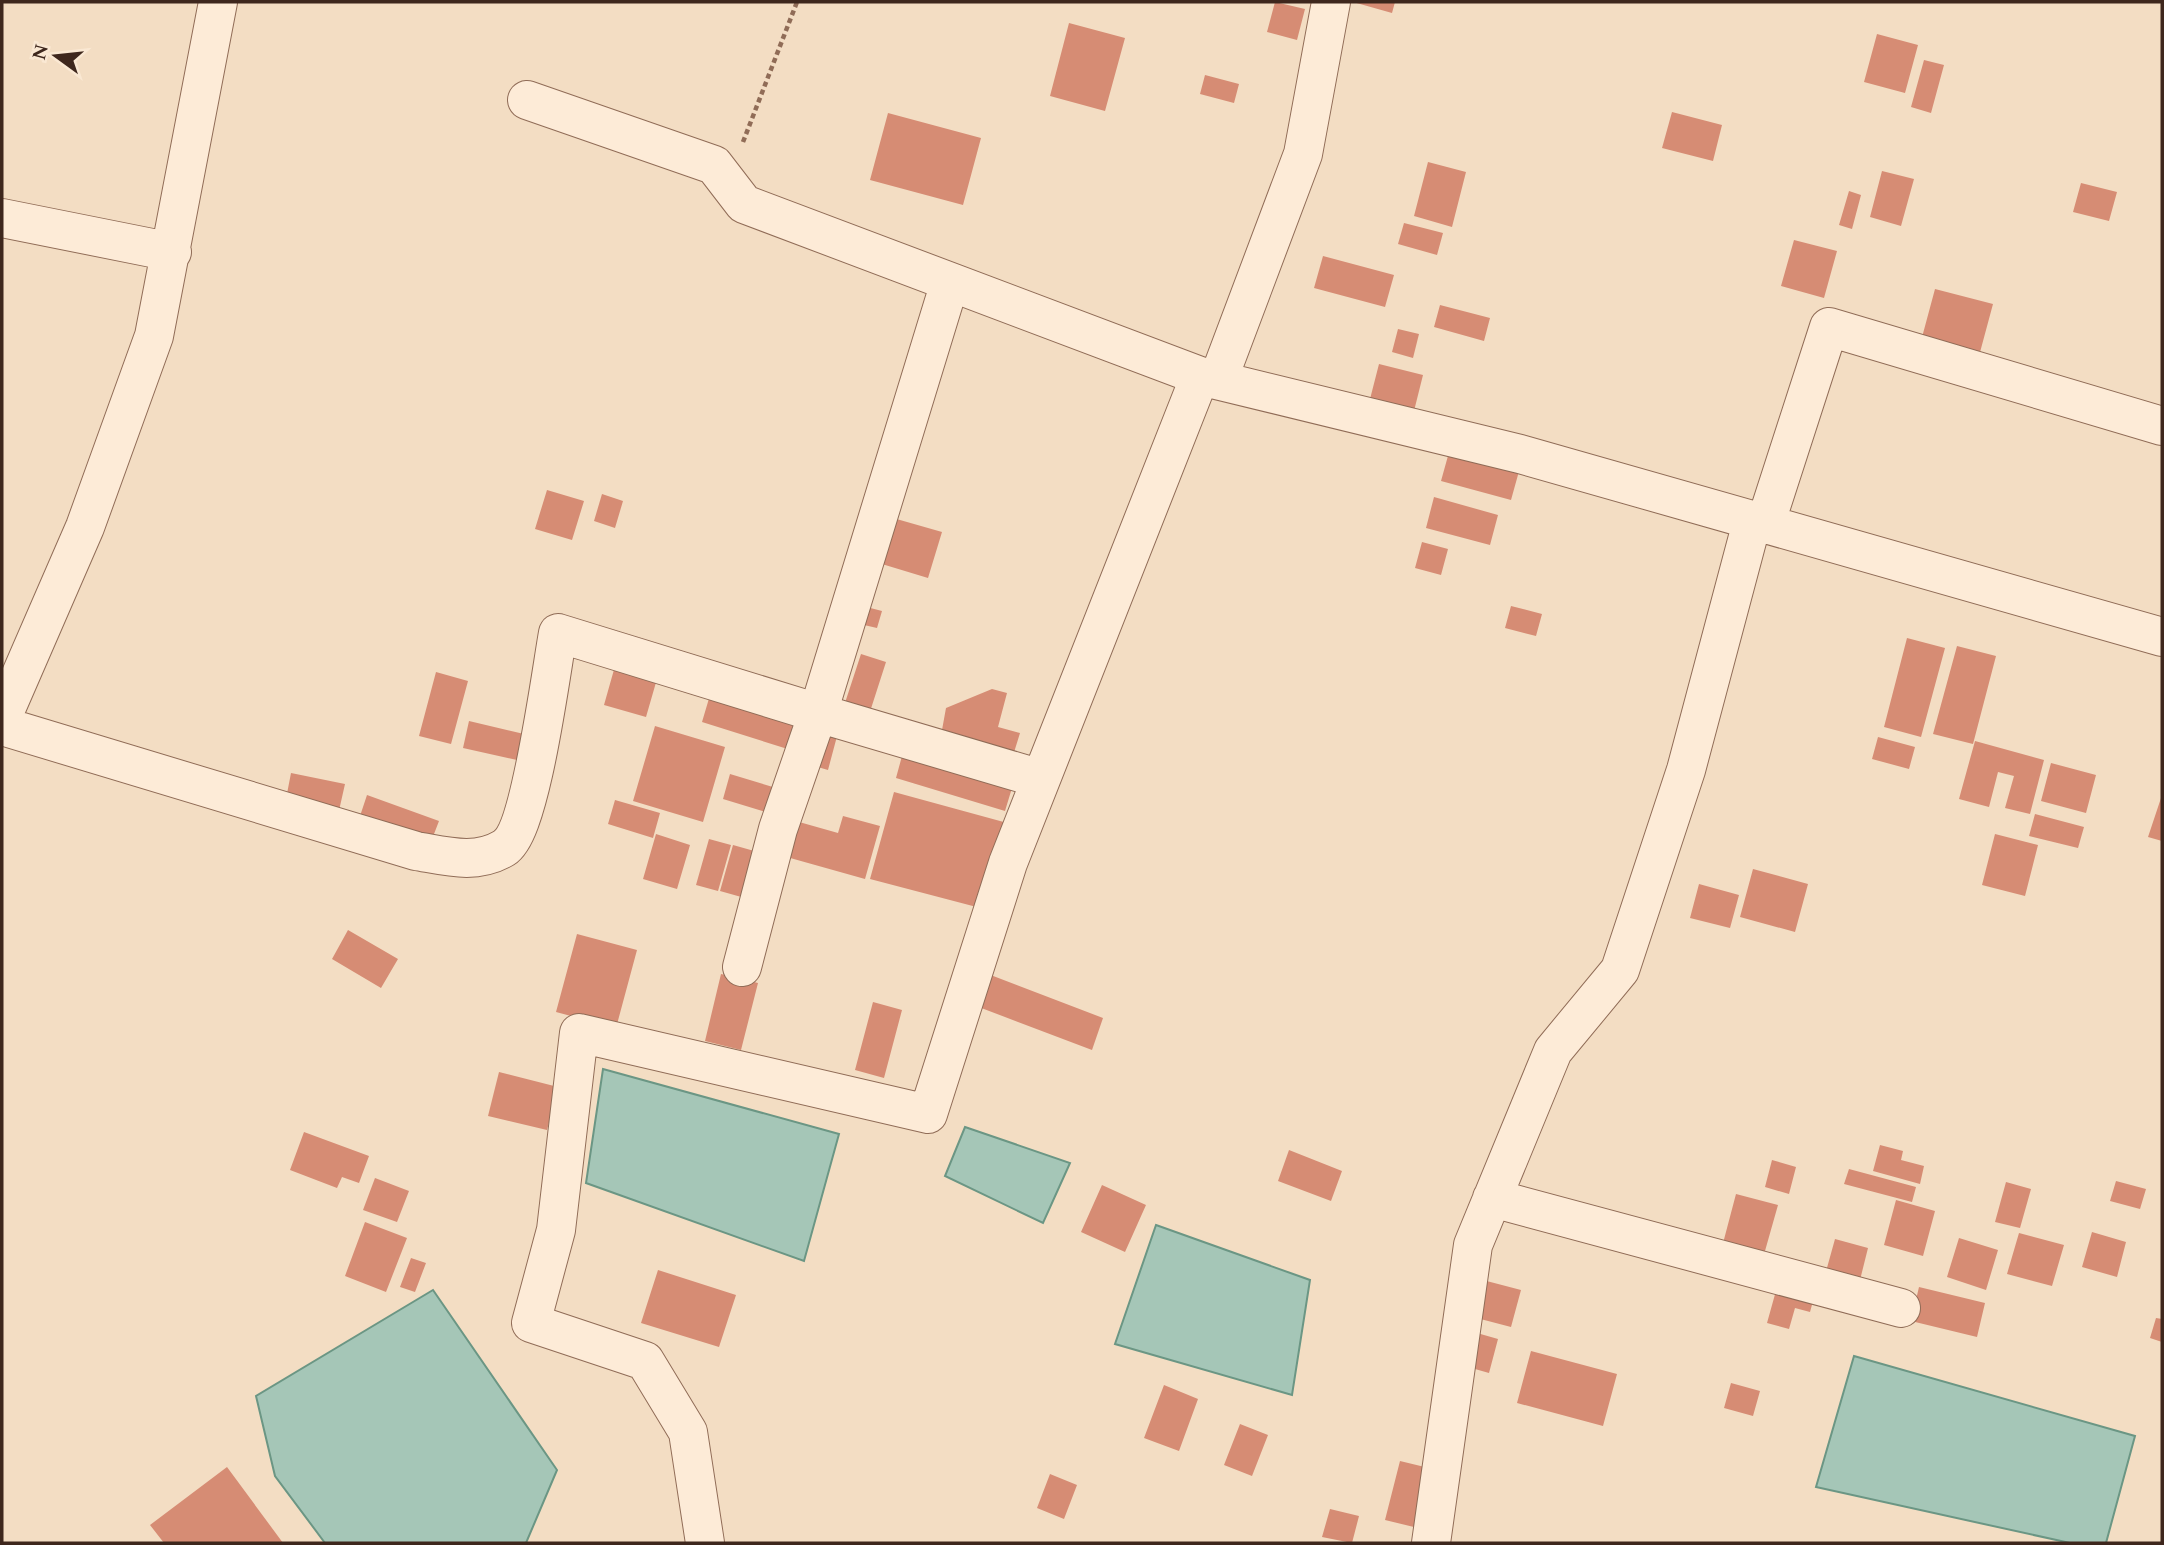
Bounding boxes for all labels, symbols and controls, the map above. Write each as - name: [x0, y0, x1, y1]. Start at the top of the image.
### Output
- north arrow: [21, 21, 91, 91]
- text: N: [25, 41, 57, 63]

